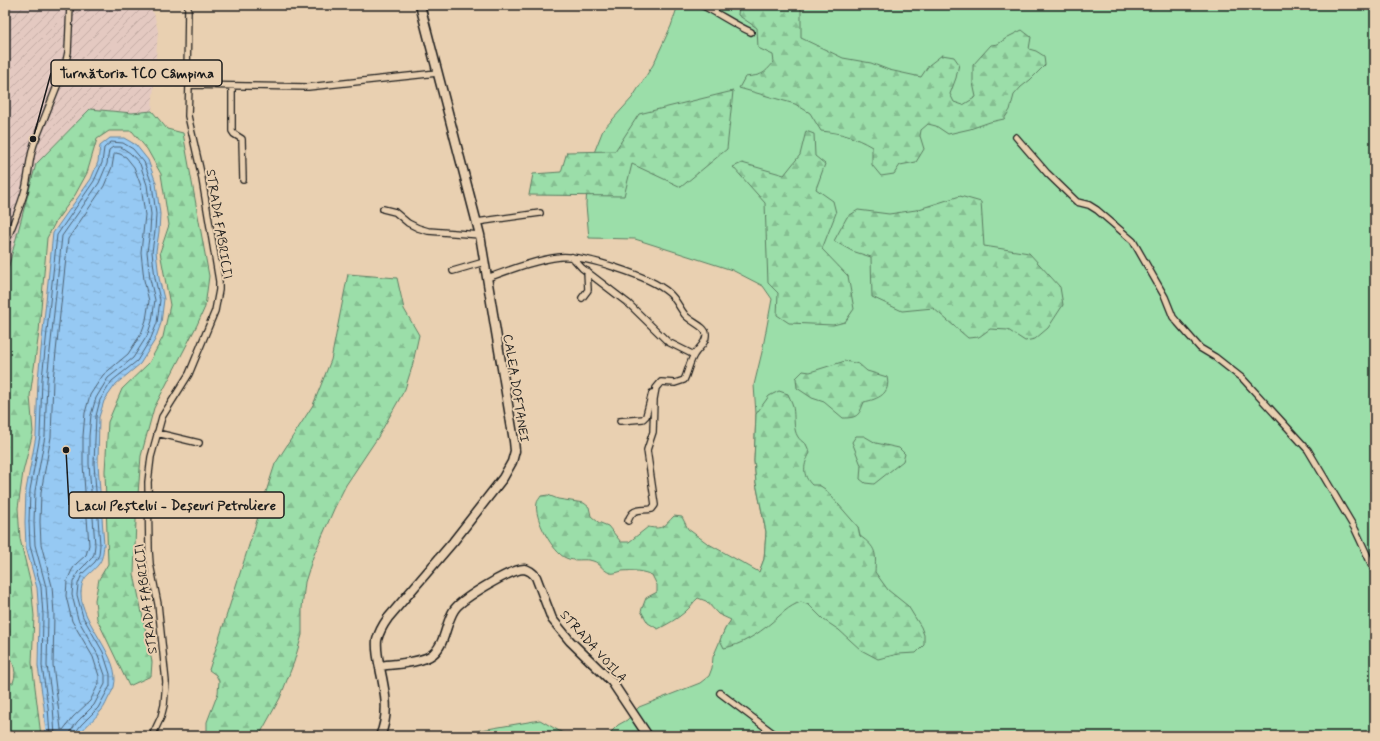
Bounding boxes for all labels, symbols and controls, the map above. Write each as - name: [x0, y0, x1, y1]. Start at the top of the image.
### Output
- callout: Turnătoria TCO Câmpina: [51, 60, 222, 86]
- text: Turnătoria TCO Câmpina: [60, 65, 214, 83]
- street label: STRADA FABRICII: [201, 168, 236, 280]
- street label: CALEA DOFTANEI: [499, 333, 532, 444]
- callout: Lacul Peștelui - Deșeuri Petroliere: [69, 492, 284, 518]
- text: Lacul Peștelui - Deșeuri Petroliere: [76, 497, 276, 515]
- street label: STRADA FABRICII: [131, 543, 162, 655]
- street label: STRADA VOILA: [556, 607, 630, 687]

